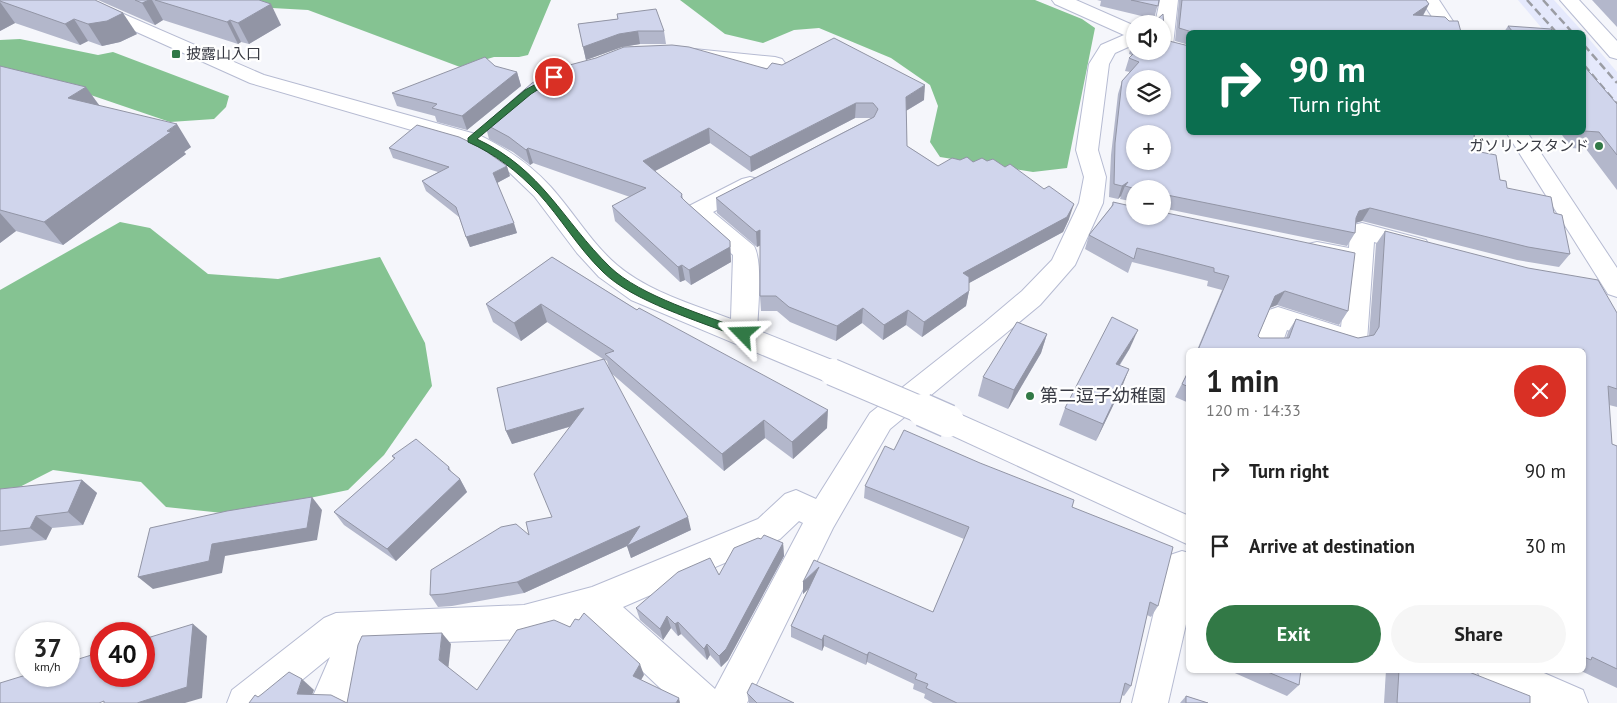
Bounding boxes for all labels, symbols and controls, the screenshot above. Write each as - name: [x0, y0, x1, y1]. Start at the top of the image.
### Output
- map controls: [1126, 15, 1171, 225]
- button: sound: [1126, 15, 1171, 60]
- place label: 披露山入口: [186, 44, 261, 63]
- text: 90 m: [1289, 46, 1366, 92]
- marker: 披露山入口: [170, 48, 182, 60]
- icon: right: [1206, 50, 1271, 115]
- pin: [533, 56, 575, 98]
- icon: arrive: [540, 63, 568, 91]
- button: layers: [1126, 70, 1171, 115]
- text: Turn right: [1289, 90, 1381, 118]
- button: +: [1126, 125, 1171, 170]
- place label: ガソリンスタンド: [1469, 136, 1589, 155]
- marker: ガソリンスタンド: [1593, 140, 1605, 152]
- button: −: [1126, 180, 1171, 225]
- position arrow: [716, 307, 768, 359]
- text: 1 min: [1206, 361, 1279, 400]
- button: close: [1514, 365, 1566, 417]
- place label: 第二逗子幼稚園: [1040, 384, 1166, 407]
- marker: 第二逗子幼稚園: [1024, 390, 1036, 402]
- text: 120 m · 14:33: [1206, 400, 1301, 420]
- icon: right: [1206, 457, 1234, 485]
- text: Turn right: [1249, 459, 1329, 483]
- text: 90 m: [1525, 459, 1566, 483]
- icon: arrive: [1206, 532, 1234, 560]
- text: Arrive at destination: [1249, 534, 1415, 558]
- text: 30 m: [1525, 534, 1566, 558]
- button: Exit: [1206, 605, 1381, 663]
- button: Share: [1391, 605, 1566, 663]
- speed limit sign: 40: [90, 622, 155, 687]
- text: 37: [33, 632, 62, 664]
- text: km/h: [34, 659, 61, 674]

